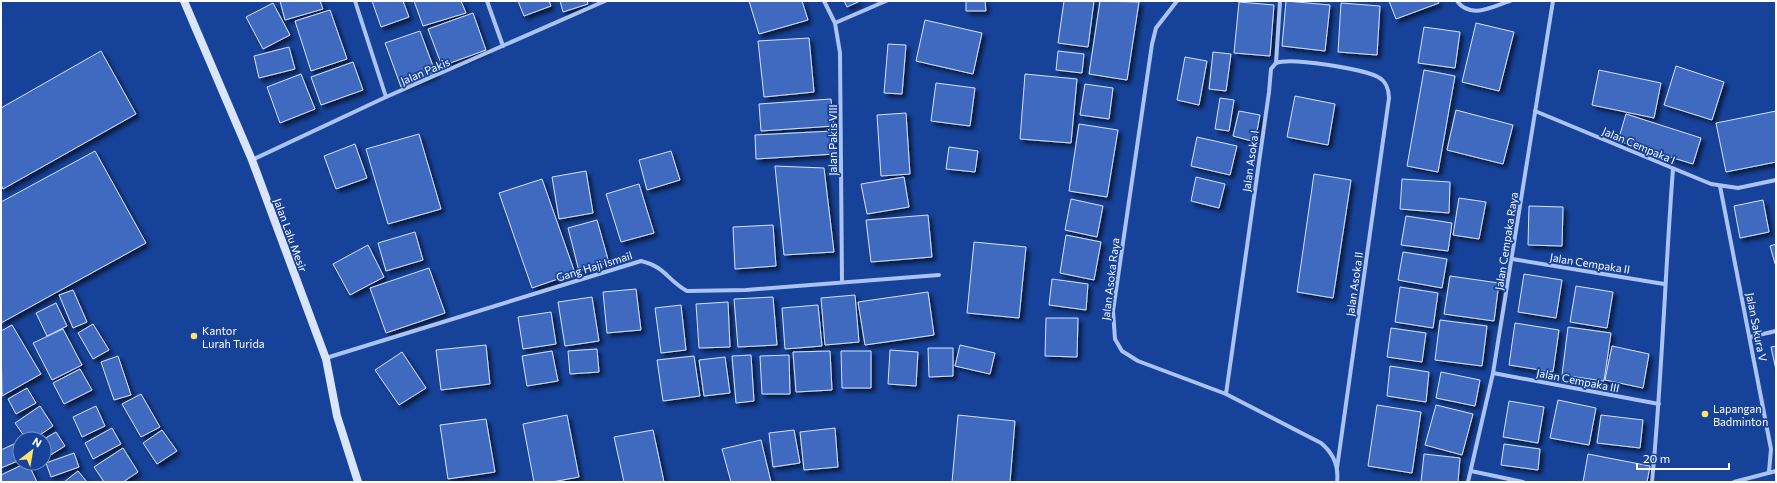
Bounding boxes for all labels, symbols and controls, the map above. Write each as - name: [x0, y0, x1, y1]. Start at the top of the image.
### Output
- street label: Jalan Pakis: [398, 55, 452, 88]
- street label: Jalan Pakis VIII: [826, 104, 840, 176]
- street label: Jalan Cempaka I: [1600, 124, 1677, 167]
- street label: Jalan Asoka I: [1239, 129, 1262, 193]
- street label: Jalan Cempaka Raya: [1492, 191, 1521, 291]
- street label: Jalan Lalu Mesir: [271, 196, 311, 275]
- street label: Jalan Asoka Raya: [1098, 237, 1123, 321]
- street label: Gang Haji Ismail: [554, 248, 634, 284]
- street label: Jalan Cempaka II: [1549, 250, 1631, 277]
- street label: Jalan Asoka II: [1343, 251, 1366, 317]
- street label: Jalan Sakura V: [1743, 291, 1770, 363]
- place label: Kantor Lurah Turida: [202, 324, 265, 350]
- marker: Kantor Lurah Turida: [189, 331, 199, 341]
- street label: Jalan Cempaka III: [1535, 366, 1621, 395]
- place label: Lapangan Badminton: [1713, 402, 1768, 428]
- marker: Lapangan Badminton: [1700, 409, 1710, 419]
- north arrow: [12, 431, 52, 471]
- text: N: [31, 434, 44, 450]
- scale bar: [1637, 445, 1729, 471]
- text: 20 m: [1643, 451, 1670, 465]

